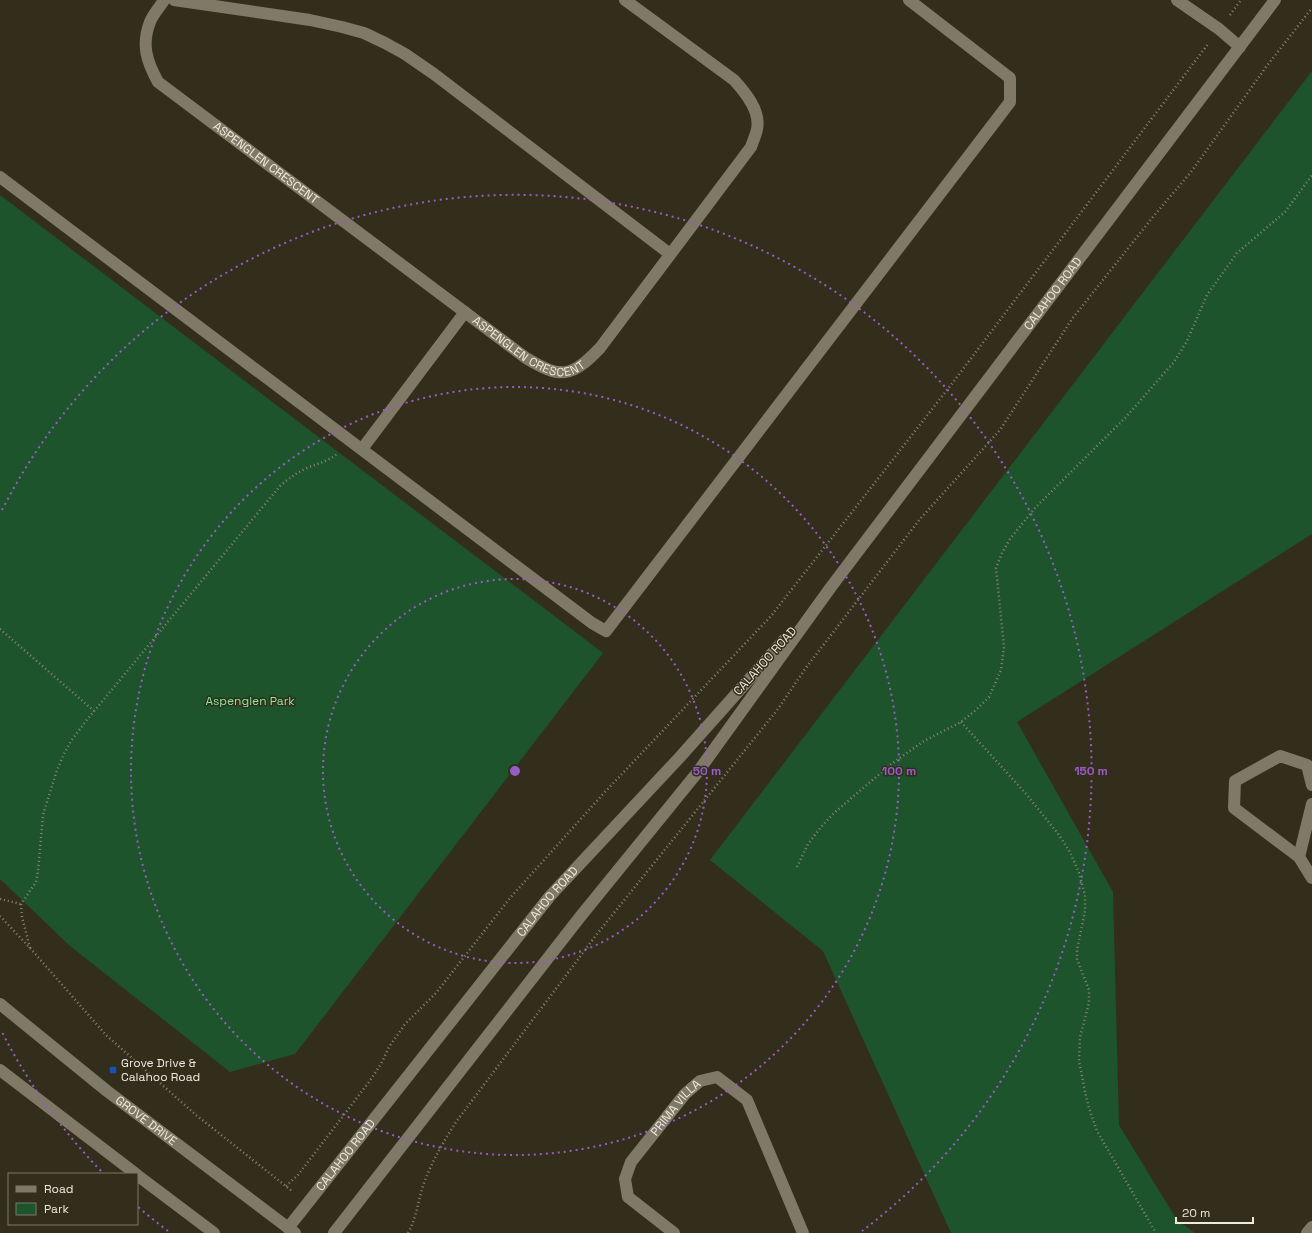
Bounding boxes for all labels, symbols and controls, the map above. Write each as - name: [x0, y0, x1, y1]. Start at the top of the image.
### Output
- street label: ASPENGLEN CRESCENT: [210, 118, 322, 208]
- street label: CALAHOO ROAD: [1020, 254, 1086, 333]
- street label: ASPENGLEN CRESCENT: [469, 313, 588, 381]
- street label: CALAHOO ROAD: [730, 623, 800, 699]
- park label: Aspenglen Park: [205, 693, 295, 709]
- text: 50 m: [693, 763, 721, 779]
- text: 100 m: [882, 763, 916, 779]
- text: 150 m: [1074, 763, 1108, 779]
- centre of rings: [508, 764, 522, 778]
- street label: CALAHOO ROAD: [513, 863, 582, 940]
- place label: Grove Drive & Calahoo Road: [121, 1055, 200, 1085]
- marker: Grove Drive & Calahoo Road: [108, 1065, 118, 1075]
- street label: PRIMA VILLA: [647, 1076, 704, 1139]
- street label: GROVE DRIVE: [112, 1092, 180, 1149]
- street label: CALAHOO ROAD: [312, 1116, 379, 1194]
- legend: [8, 1173, 138, 1225]
- text: Road: [44, 1181, 73, 1197]
- scale bar: [1176, 1199, 1253, 1225]
- text: Park: [44, 1201, 69, 1217]
- text: 20 m: [1182, 1205, 1210, 1221]

